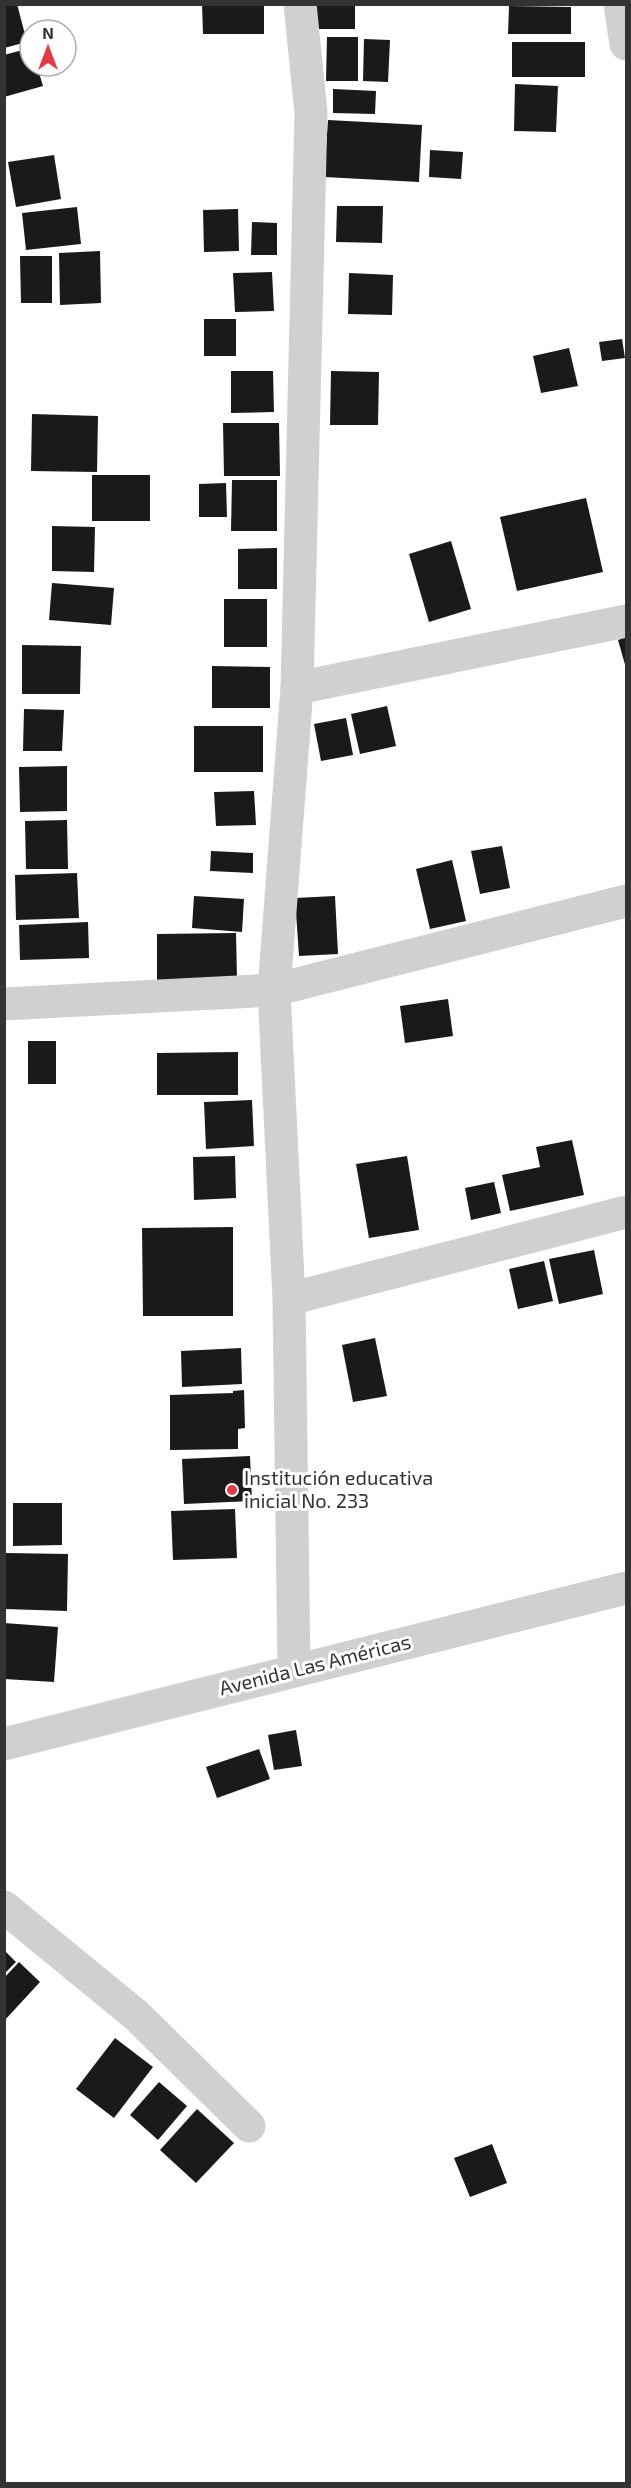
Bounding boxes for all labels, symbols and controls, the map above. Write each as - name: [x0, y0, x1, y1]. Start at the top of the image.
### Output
- north arrow: [18, 18, 78, 78]
- text: N: [42, 23, 54, 42]
- place label: Institución educativa inicial No. 233: [244, 1465, 433, 1512]
- marker: Institución educativa inicial No. 233: [225, 1483, 239, 1497]
- street label: Avenida Las Américas: [216, 1629, 413, 1699]

